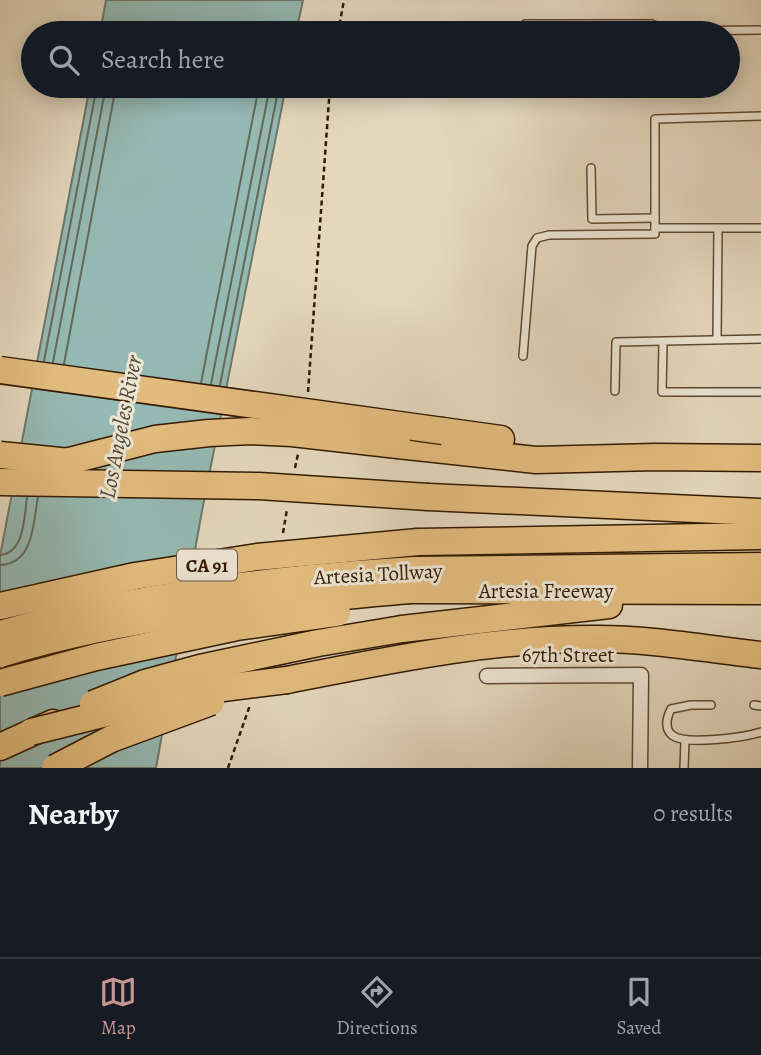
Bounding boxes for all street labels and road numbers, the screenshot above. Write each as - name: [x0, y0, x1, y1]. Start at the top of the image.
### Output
- road number: CA 91: [177, 550, 237, 580]
- street label: Artesia Tollway: [312, 557, 444, 591]
- street label: Artesia Freeway: [478, 577, 614, 605]
- street label: 67th Street: [522, 641, 614, 669]

